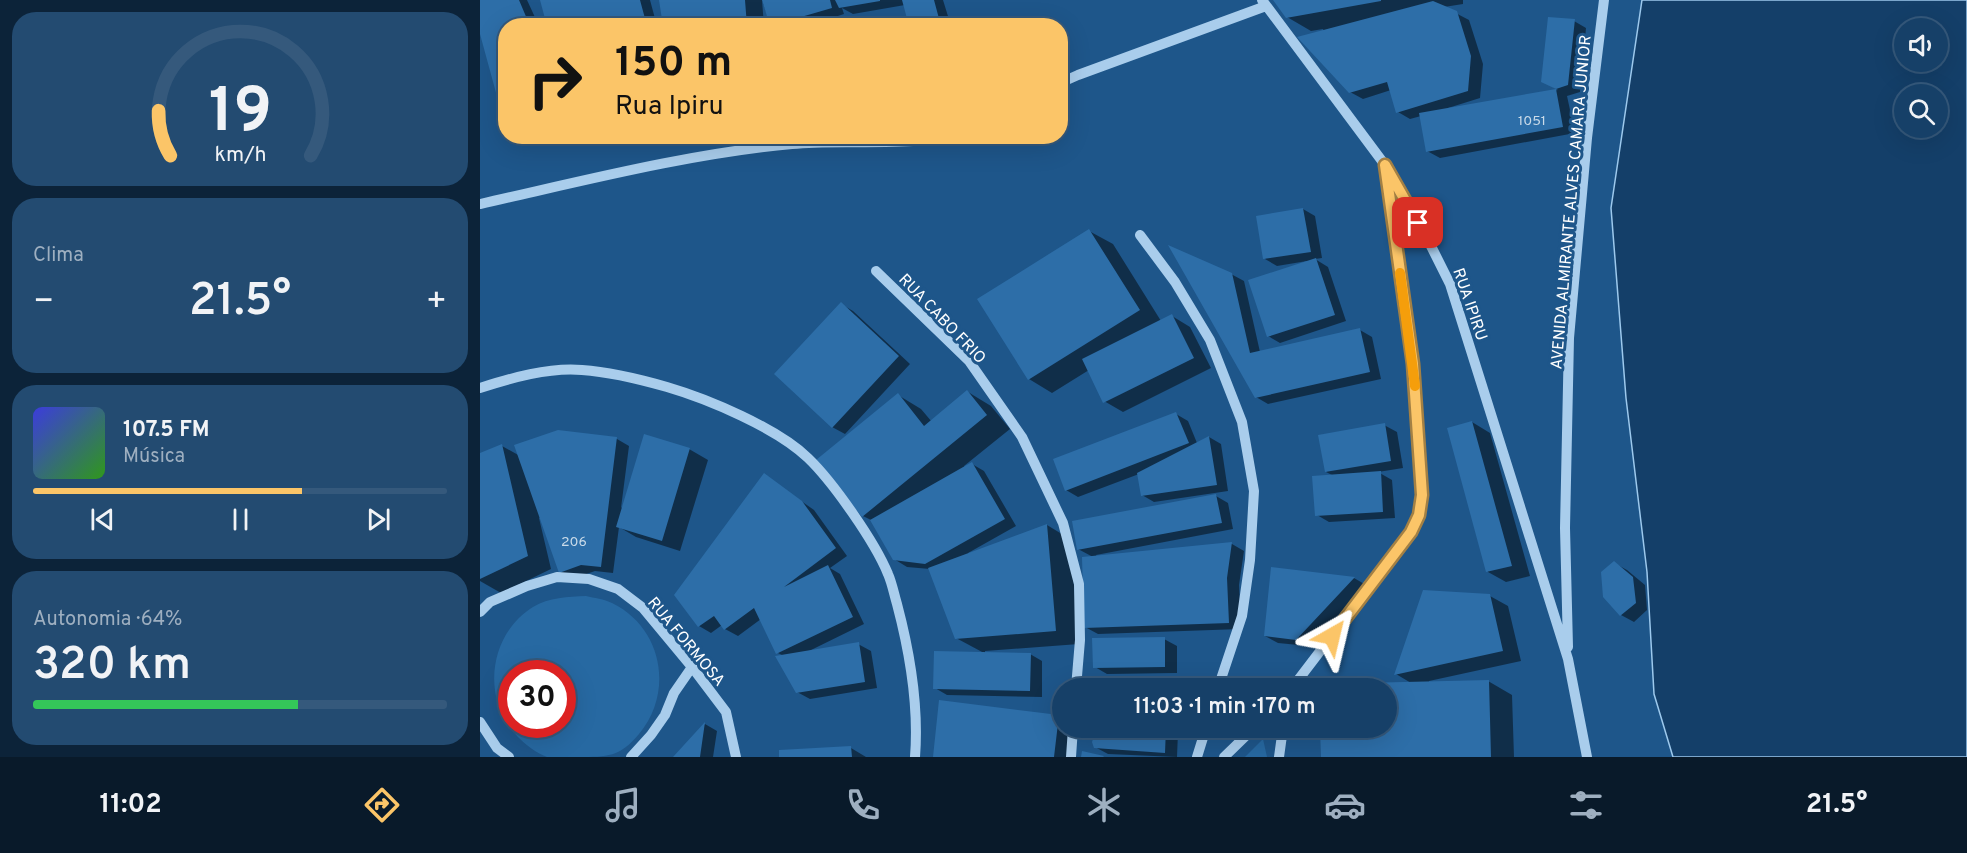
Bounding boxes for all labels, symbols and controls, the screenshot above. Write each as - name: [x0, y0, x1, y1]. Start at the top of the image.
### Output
- map controls: [1894, 18, 1948, 138]
- button: sound: [1894, 18, 1948, 72]
- street label: AVENIDA ALMIRANTE ALVES CAMARA JUNIOR: [1547, 34, 1597, 370]
- text: 150 m: [615, 38, 732, 91]
- icon: right: [516, 42, 594, 120]
- text: 19: [208, 75, 272, 154]
- button: search: [1894, 84, 1948, 138]
- text: Rua Ipiru: [615, 90, 724, 124]
- house number: 1051: [1518, 113, 1546, 130]
- text: km/h: [214, 143, 266, 170]
- pin: [1392, 197, 1443, 248]
- icon: arrive: [1401, 206, 1434, 239]
- text: Clima: [33, 243, 84, 269]
- street label: RUA IPIRU: [1447, 266, 1491, 344]
- street label: RUA CABO FRIO: [894, 270, 989, 368]
- text: 21.5°: [189, 274, 291, 331]
- text: −: [33, 282, 54, 324]
- text: +: [426, 282, 447, 324]
- text: 107.5 FM: [123, 417, 210, 444]
- text: Música: [123, 444, 185, 470]
- icon: previous: [86, 503, 119, 536]
- icon: pause: [224, 503, 257, 536]
- icon: next: [362, 503, 395, 536]
- house number: 206: [561, 534, 587, 551]
- street label: RUA FORMOSA: [642, 594, 729, 691]
- position arrow: [1300, 604, 1364, 668]
- text: Autonomia · 64%: [33, 607, 182, 633]
- text: 320 km: [33, 638, 191, 695]
- speed limit sign: 30: [498, 660, 576, 738]
- text: 11:03 · 1 min · 170 m: [1133, 694, 1316, 721]
- icon: directions: [361, 784, 403, 826]
- icon: music: [602, 784, 644, 826]
- icon: phone: [842, 784, 884, 826]
- icon: climate: [1083, 784, 1125, 826]
- icon: car: [1324, 784, 1366, 826]
- icon: filters: [1565, 784, 1607, 826]
- text: 11:02: [99, 788, 162, 822]
- text: 21.5°: [1806, 788, 1868, 822]

